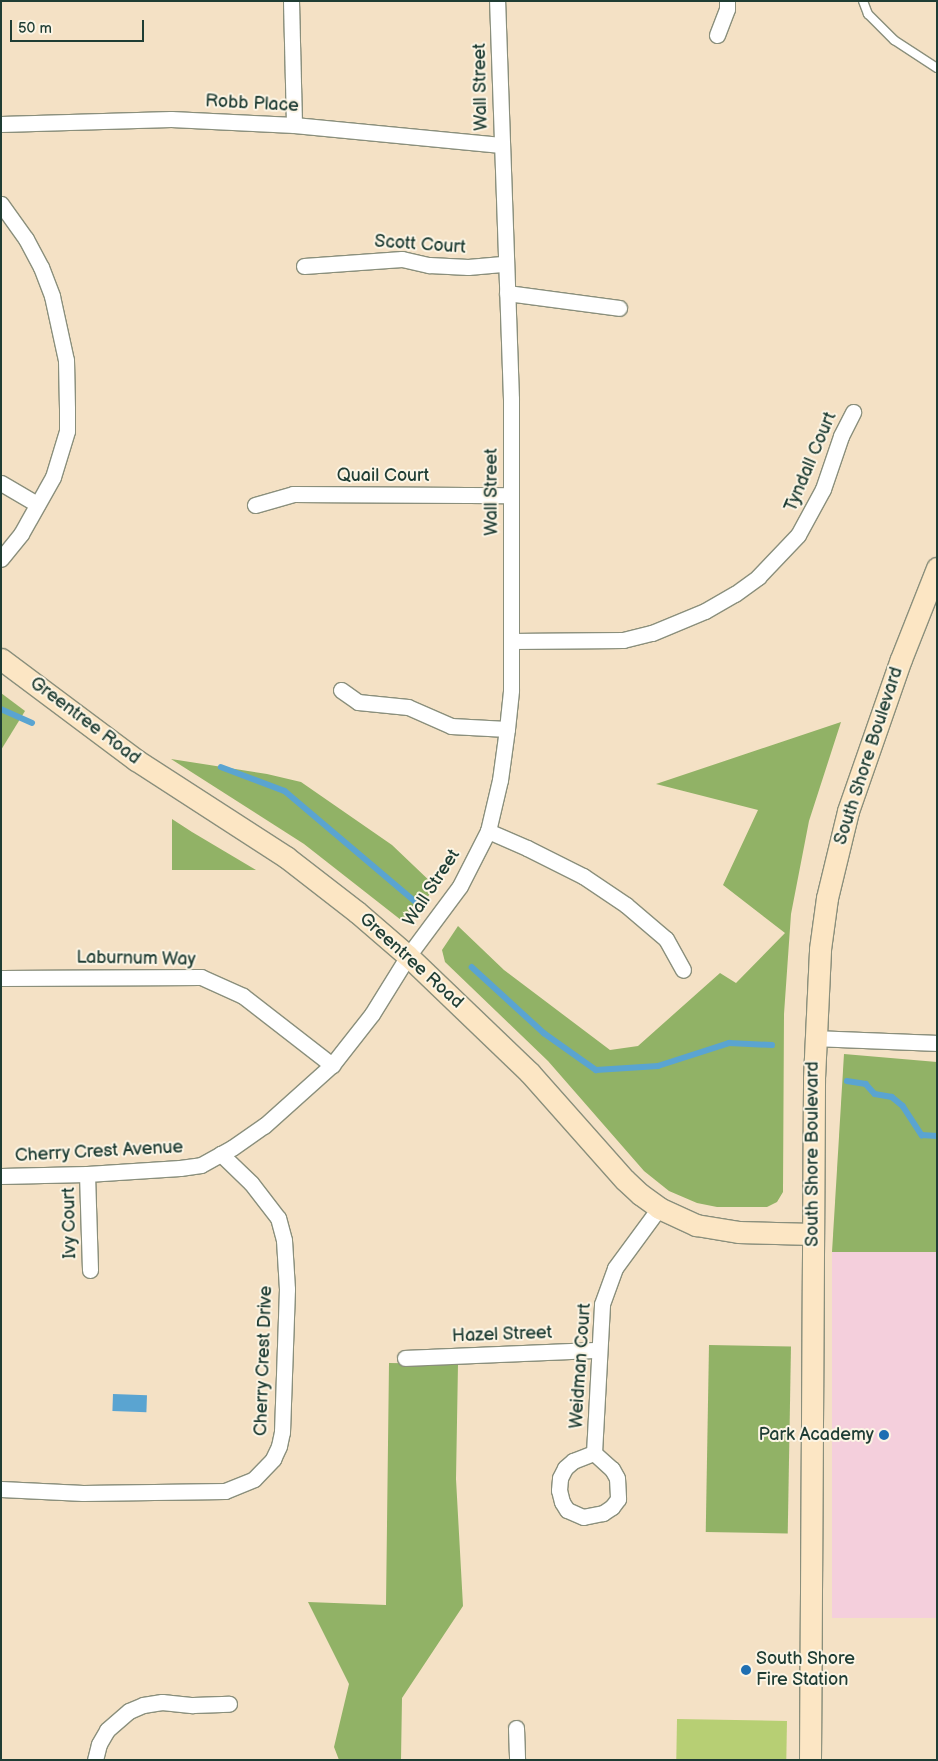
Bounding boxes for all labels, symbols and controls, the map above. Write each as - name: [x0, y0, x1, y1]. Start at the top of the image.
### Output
- scale bar: [12, 10, 146, 42]
- text: 50 m: [18, 19, 52, 38]
- street label: Wall Street: [469, 43, 493, 131]
- street label: Robb Place: [205, 91, 299, 117]
- street label: Scott Court: [374, 231, 466, 259]
- street label: Tyndall Court: [780, 409, 842, 515]
- street label: Wall Street: [481, 448, 503, 536]
- street label: Quail Court: [337, 465, 429, 487]
- street label: South Shore Boulevard: [830, 664, 908, 848]
- street label: Greentree Road: [26, 672, 144, 770]
- street label: Wall Street: [399, 845, 465, 931]
- street label: Greentree Road: [355, 909, 467, 1013]
- street label: Laburnum Way: [76, 947, 196, 971]
- street label: South Shore Boulevard: [802, 1061, 824, 1247]
- street label: Cherry Crest Avenue: [14, 1137, 184, 1167]
- street label: Ivy Court: [59, 1186, 81, 1260]
- street label: Cherry Crest Drive: [251, 1285, 277, 1437]
- street label: Weidman Court: [566, 1303, 596, 1429]
- street label: Hazel Street: [451, 1322, 553, 1348]
- place label: Park Academy: [759, 1424, 874, 1446]
- marker: Park Academy: [878, 1429, 890, 1441]
- place label: South Shore Fire Station: [756, 1649, 855, 1692]
- marker: South Shore Fire Station: [740, 1664, 752, 1676]

